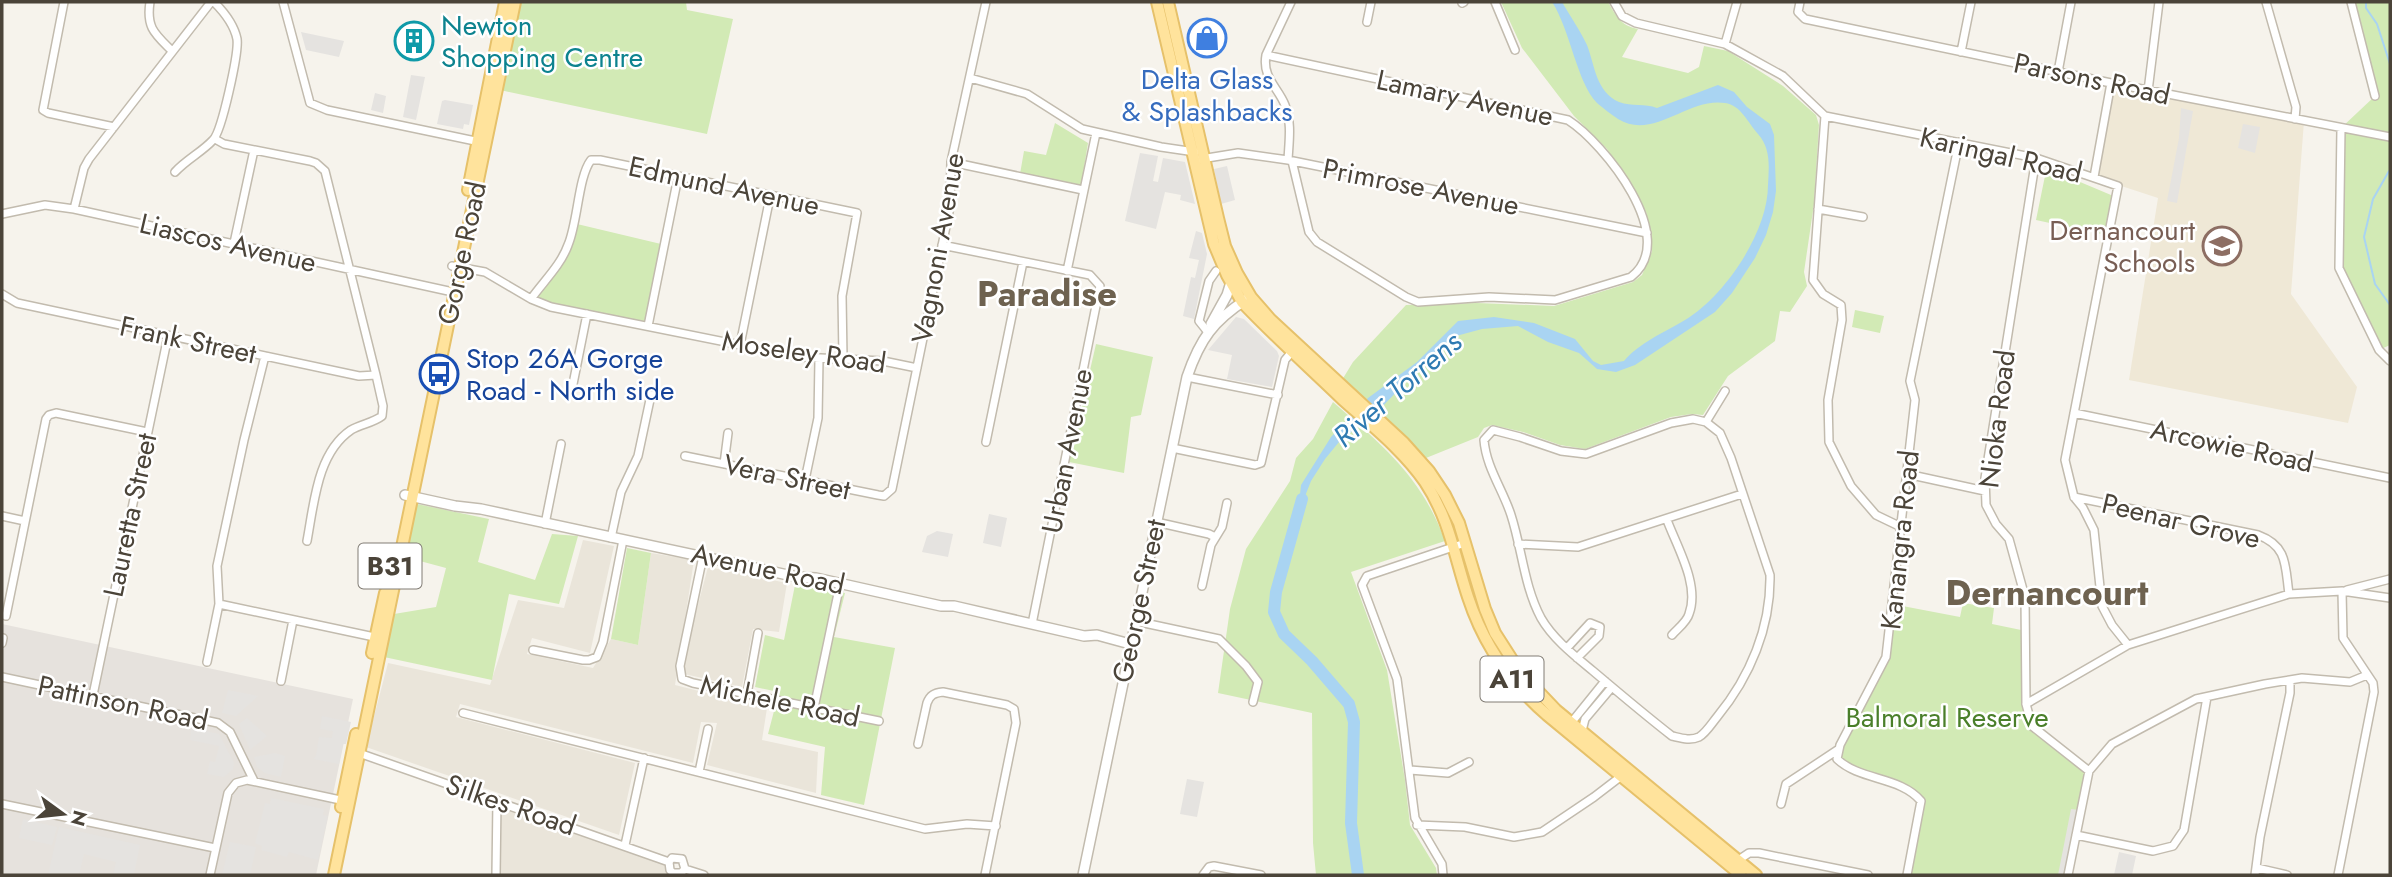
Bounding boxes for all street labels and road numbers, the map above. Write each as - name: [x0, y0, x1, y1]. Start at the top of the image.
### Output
- street label: Parsons Road: [2010, 42, 2174, 116]
- street label: Lamary Avenue: [1373, 59, 1557, 137]
- street label: Karingal Road: [1916, 116, 2086, 194]
- street label: Edmund Avenue: [625, 146, 823, 226]
- street label: Primrose Avenue: [1319, 148, 1523, 226]
- street label: Vagnoni Avenue: [901, 150, 975, 346]
- street label: Gorge Road: [427, 178, 497, 328]
- street label: Liascos Avenue: [136, 203, 320, 283]
- street label: Frank Street: [116, 306, 260, 375]
- street label: Moseley Road: [719, 320, 889, 384]
- street label: Nioka Road: [1968, 348, 2026, 490]
- street label: Urban Avenue: [1031, 365, 1103, 537]
- street label: Arcowie Road: [2147, 409, 2317, 483]
- street label: Lauretta Street: [93, 429, 167, 601]
- street label: Vera Street: [720, 444, 855, 511]
- street label: Kanangra Road: [1870, 448, 1930, 632]
- street label: Peenar Grove: [2098, 483, 2264, 559]
- street label: George Street: [1102, 515, 1176, 687]
- street label: Avenue Road: [687, 533, 849, 605]
- road number: B31: [358, 544, 422, 588]
- road number: A11: [1480, 656, 1544, 702]
- street label: Michele Road: [696, 664, 864, 738]
- street label: Pattinson Road: [34, 665, 212, 741]
- street label: Silkes Road: [440, 764, 582, 846]

